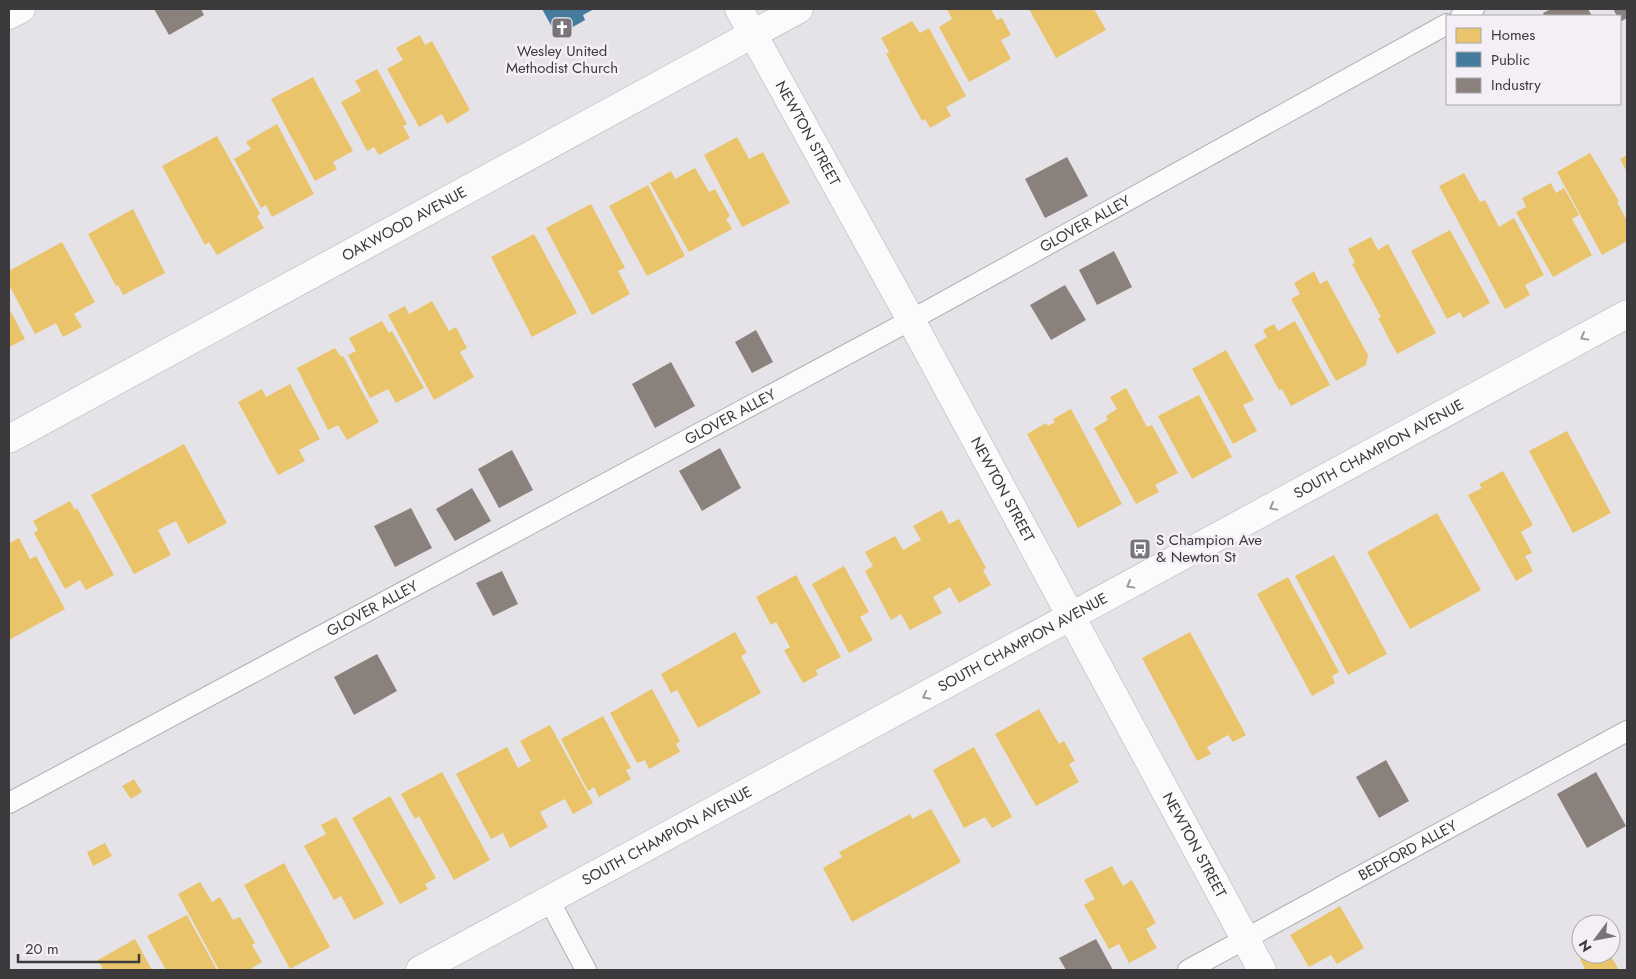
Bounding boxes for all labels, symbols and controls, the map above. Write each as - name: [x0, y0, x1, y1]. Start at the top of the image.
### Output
- legend: [1446, 15, 1621, 105]
- church icon: Wesley United Methodist Church: [550, 16, 574, 40]
- text: Homes: [1491, 24, 1535, 46]
- place label: Wesley United Methodist Church: [506, 40, 618, 79]
- text: Public: [1491, 49, 1530, 71]
- text: Industry: [1491, 74, 1541, 96]
- street label: NEWTON STREET: [770, 77, 846, 190]
- street label: OAKWOOD AVENUE: [338, 181, 471, 267]
- street label: GLOVER ALLEY: [1036, 190, 1135, 258]
- one-way arrow: [1581, 331, 1590, 341]
- street label: GLOVER ALLEY: [681, 383, 780, 450]
- street label: SOUTH CHAMPION AVENUE: [1290, 394, 1468, 504]
- street label: NEWTON STREET: [965, 433, 1040, 546]
- one-way arrow: [1269, 501, 1278, 511]
- place label: S Champion Ave & Newton St: [1156, 529, 1262, 568]
- bus stop icon: S Champion Ave & Newton St: [1128, 537, 1152, 561]
- street label: GLOVER ALLEY: [323, 575, 422, 642]
- one-way arrow: [1126, 578, 1135, 588]
- street label: SOUTH CHAMPION AVENUE: [934, 587, 1112, 698]
- one-way arrow: [922, 689, 931, 699]
- street label: SOUTH CHAMPION AVENUE: [578, 781, 756, 891]
- street label: NEWTON STREET: [1157, 788, 1232, 902]
- street label: BEDFORD ALLEY: [1354, 814, 1461, 886]
- north arrow: [1571, 914, 1621, 964]
- scale bar: [18, 932, 139, 964]
- text: N: [1574, 936, 1596, 956]
- text: 20 m: [25, 938, 59, 960]

